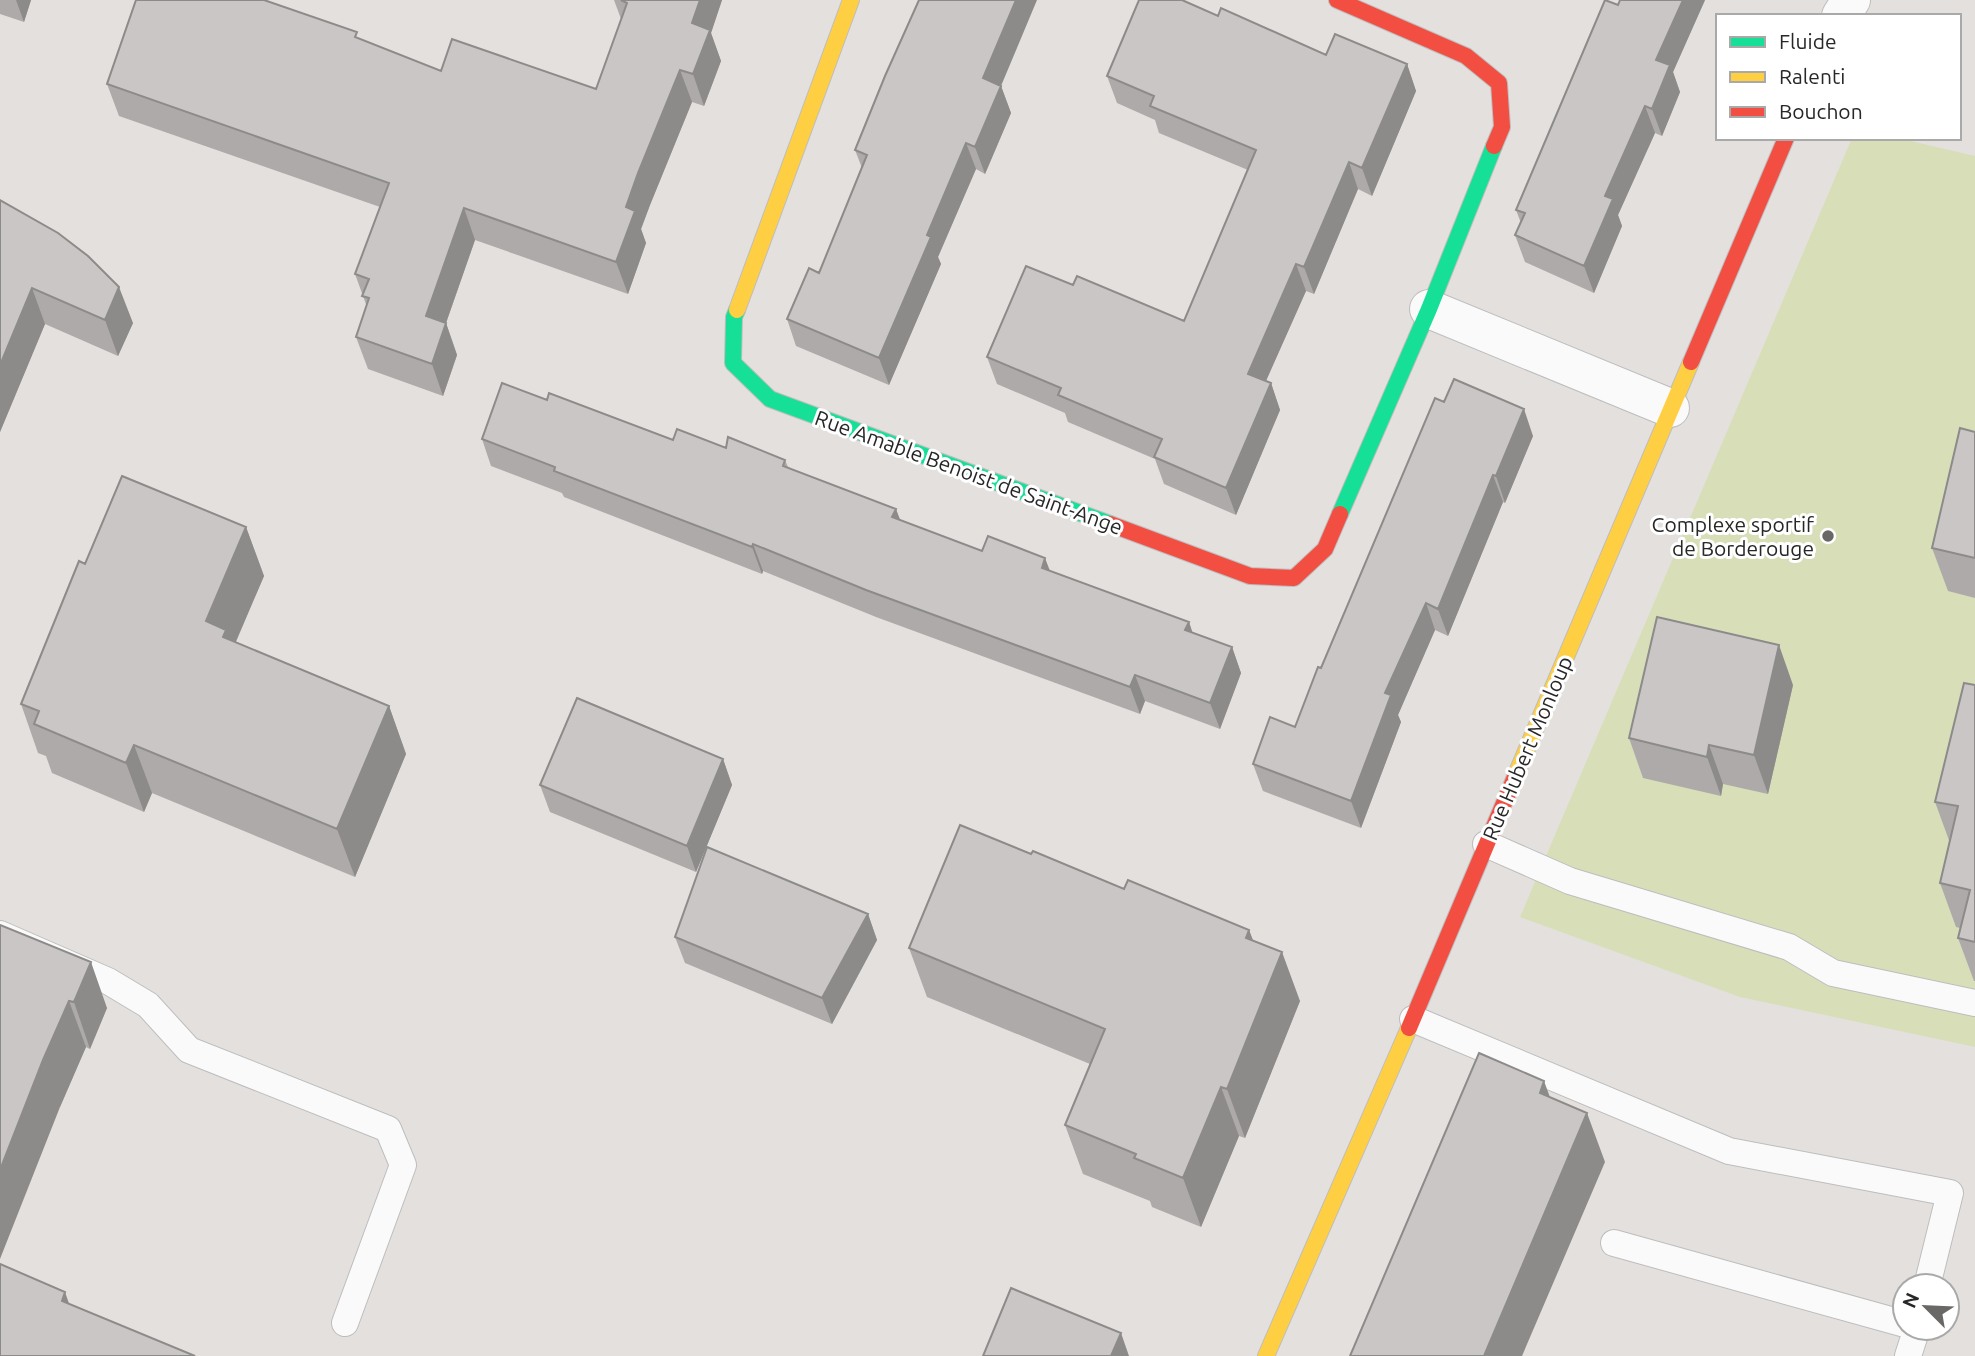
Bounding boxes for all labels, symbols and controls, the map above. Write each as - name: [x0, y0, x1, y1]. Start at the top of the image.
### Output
- legend: [1716, 14, 1961, 140]
- text: Fluide: [1779, 29, 1837, 53]
- text: Ralenti: [1779, 64, 1845, 88]
- text: Bouchon: [1779, 99, 1863, 123]
- street label: Rue Amable Benoist de Saint-Ange: [812, 405, 1126, 539]
- place label: Complexe sportif de Borderouge: [1652, 512, 1815, 560]
- marker: Complexe sportif de Borderouge: [1820, 528, 1836, 544]
- street label: Rue Hubert Monloup: [1477, 652, 1577, 844]
- north arrow: [1891, 1272, 1961, 1342]
- text: N: [1898, 1289, 1923, 1311]

